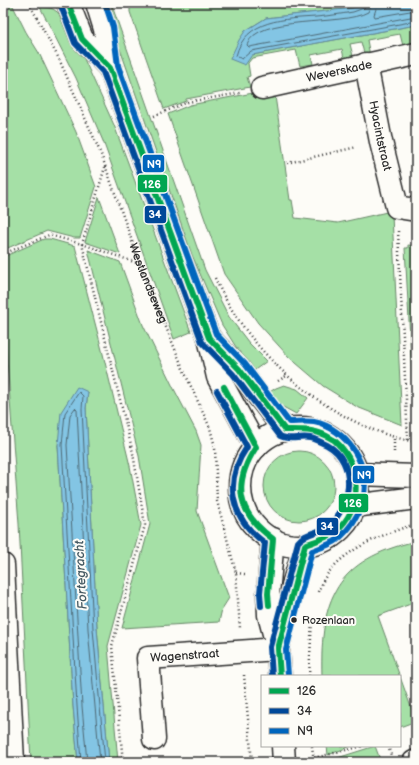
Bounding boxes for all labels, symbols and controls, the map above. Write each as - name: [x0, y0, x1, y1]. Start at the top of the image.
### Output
- street label: Weverskade: [305, 57, 374, 86]
- street label: Hyacintstraat: [365, 99, 395, 173]
- line badge: N9: [142, 154, 165, 173]
- text: N9: [147, 158, 161, 171]
- line badge: 126: [137, 174, 168, 193]
- text: 126: [143, 178, 161, 191]
- line badge: 34: [144, 205, 167, 224]
- text: 34: [149, 208, 162, 221]
- street label: Westlandseweg: [125, 241, 171, 326]
- line badge: N9: [352, 465, 375, 484]
- text: N9: [357, 469, 371, 482]
- line badge: 126: [338, 493, 369, 513]
- text: 126: [344, 497, 362, 510]
- line badge: 34: [316, 517, 339, 536]
- text: 34: [321, 520, 334, 533]
- water label: Fortegracht: [71, 539, 91, 610]
- place label: Rozenlaan: [302, 614, 355, 627]
- marker: Rozenlaan: [289, 615, 299, 625]
- street label: Wagenstraat: [150, 646, 220, 666]
- legend: [261, 675, 401, 747]
- text: 126: [297, 684, 316, 699]
- text: 34: [297, 704, 312, 719]
- text: N9: [297, 724, 313, 739]

